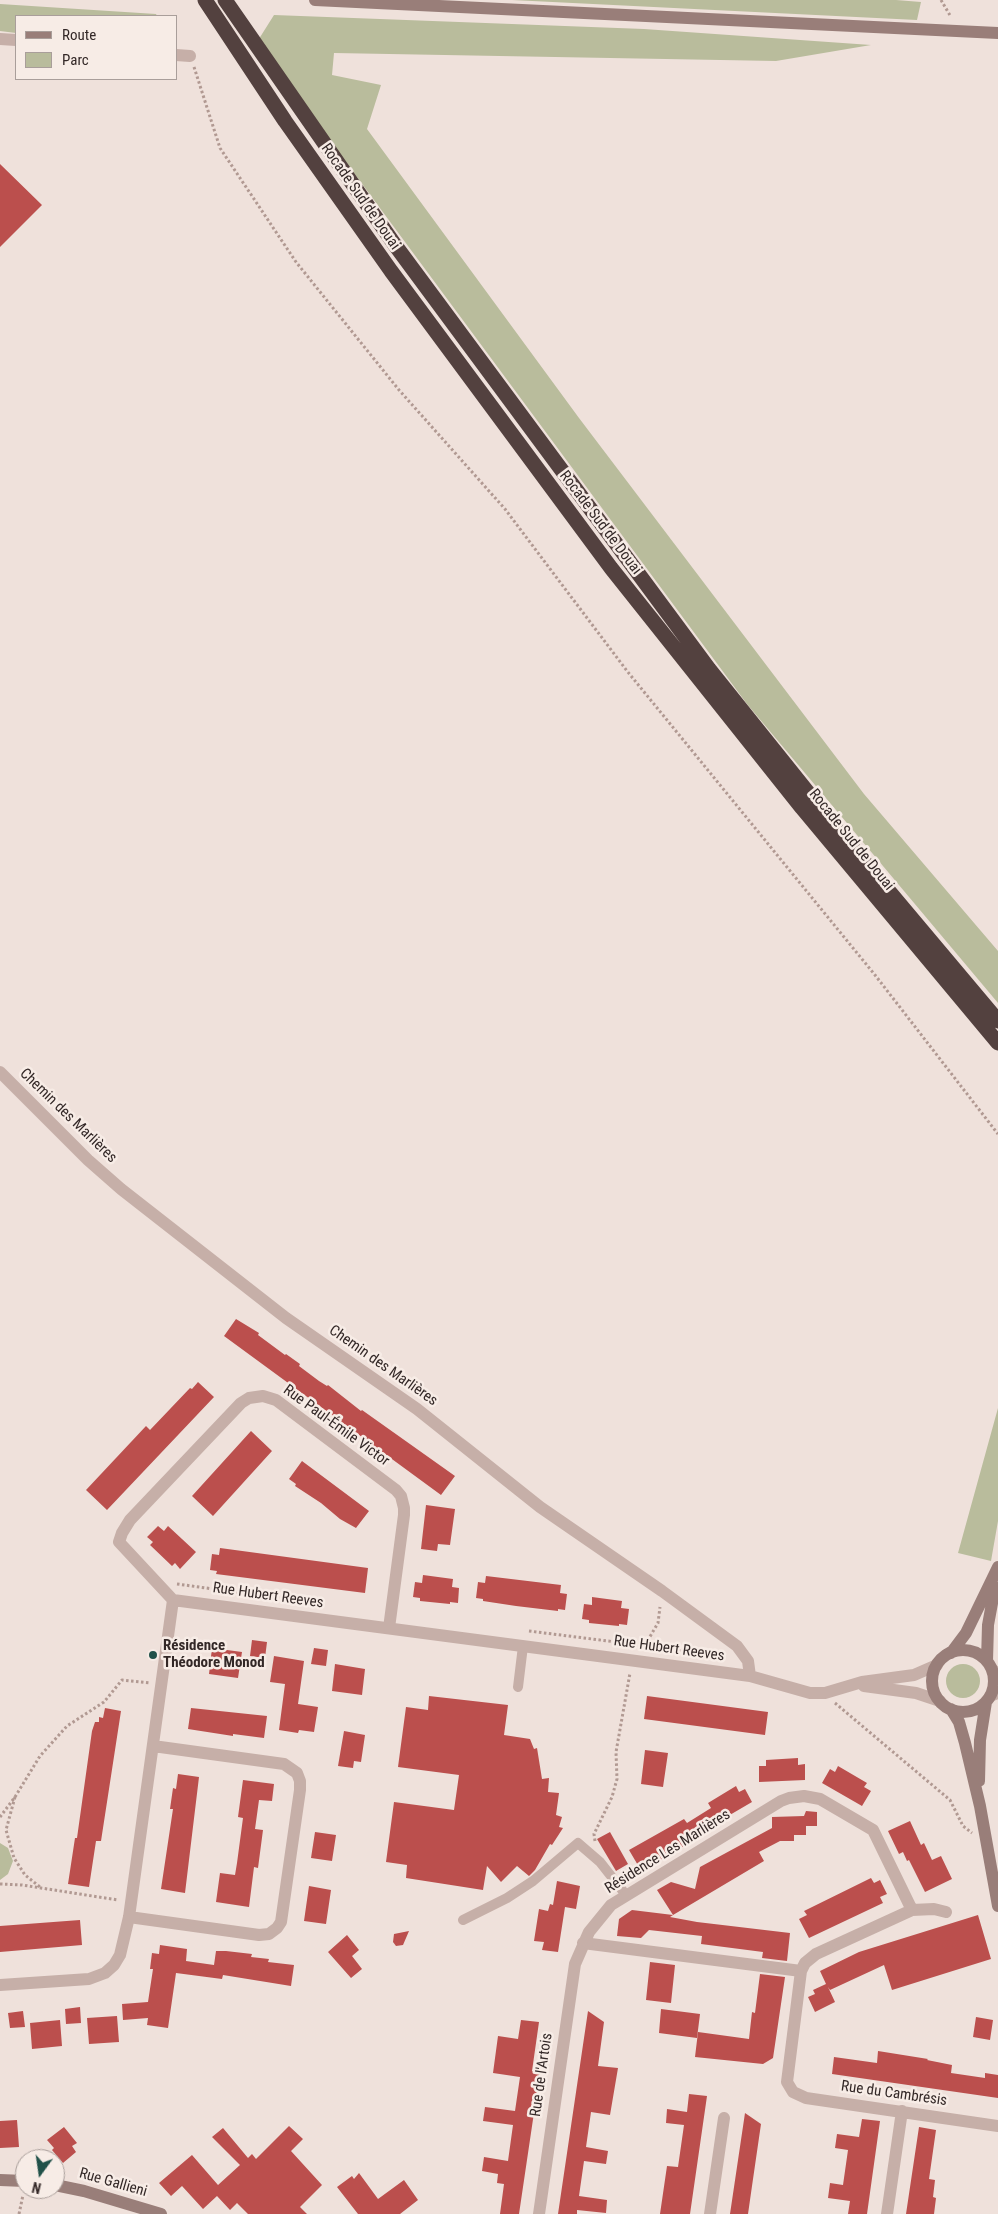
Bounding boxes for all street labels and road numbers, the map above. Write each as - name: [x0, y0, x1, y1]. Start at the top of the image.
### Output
- street label: Rocade Sud de Douai: [317, 141, 403, 253]
- street label: Rocade Sud de Douai: [555, 468, 645, 578]
- street label: Rocade Sud de Douai: [805, 786, 897, 894]
- street label: Chemin des Marlières: [16, 1065, 120, 1167]
- street label: Chemin des Marlières: [325, 1322, 441, 1410]
- street label: Rue Paul-Émile Victor: [279, 1381, 393, 1471]
- street label: Rue Hubert Reeves: [211, 1579, 325, 1613]
- street label: Rue Hubert Reeves: [612, 1632, 726, 1666]
- street label: Résidence Les Marlières: [602, 1806, 734, 1898]
- street label: Rue de l'Artois: [527, 2032, 557, 2118]
- street label: Rue du Cambrésis: [840, 2078, 948, 2110]
- street label: Rue Gallieni: [77, 2165, 149, 2201]

